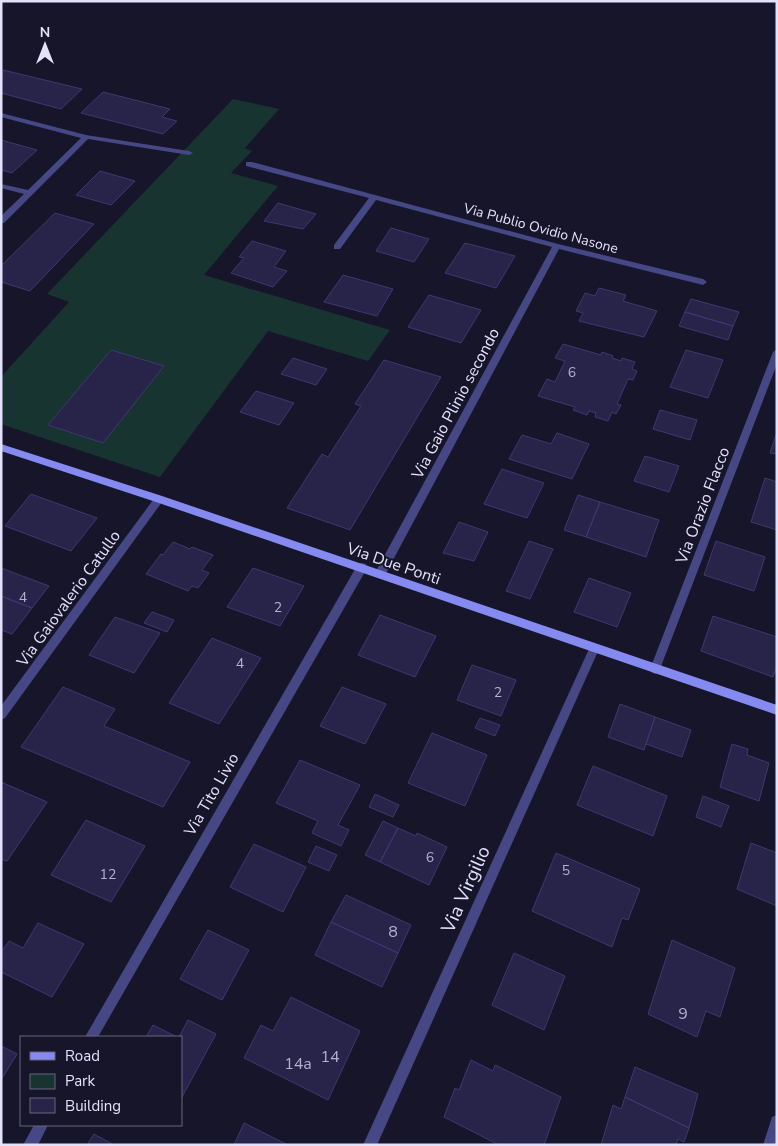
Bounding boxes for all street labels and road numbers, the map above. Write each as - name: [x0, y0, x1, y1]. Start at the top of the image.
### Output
- street label: Via Publio Ovidio Nasone: [461, 198, 620, 258]
- street label: Via Gaio Plinio secondo: [406, 324, 505, 484]
- street label: Via Orazio Flacco: [670, 444, 735, 568]
- street label: Via Gaiovalerio Catullo: [11, 526, 126, 672]
- street label: Via Due Ponti: [343, 537, 444, 590]
- street label: Via Tito Livio: [179, 749, 245, 841]
- street label: Via Virgilio: [435, 842, 497, 938]

